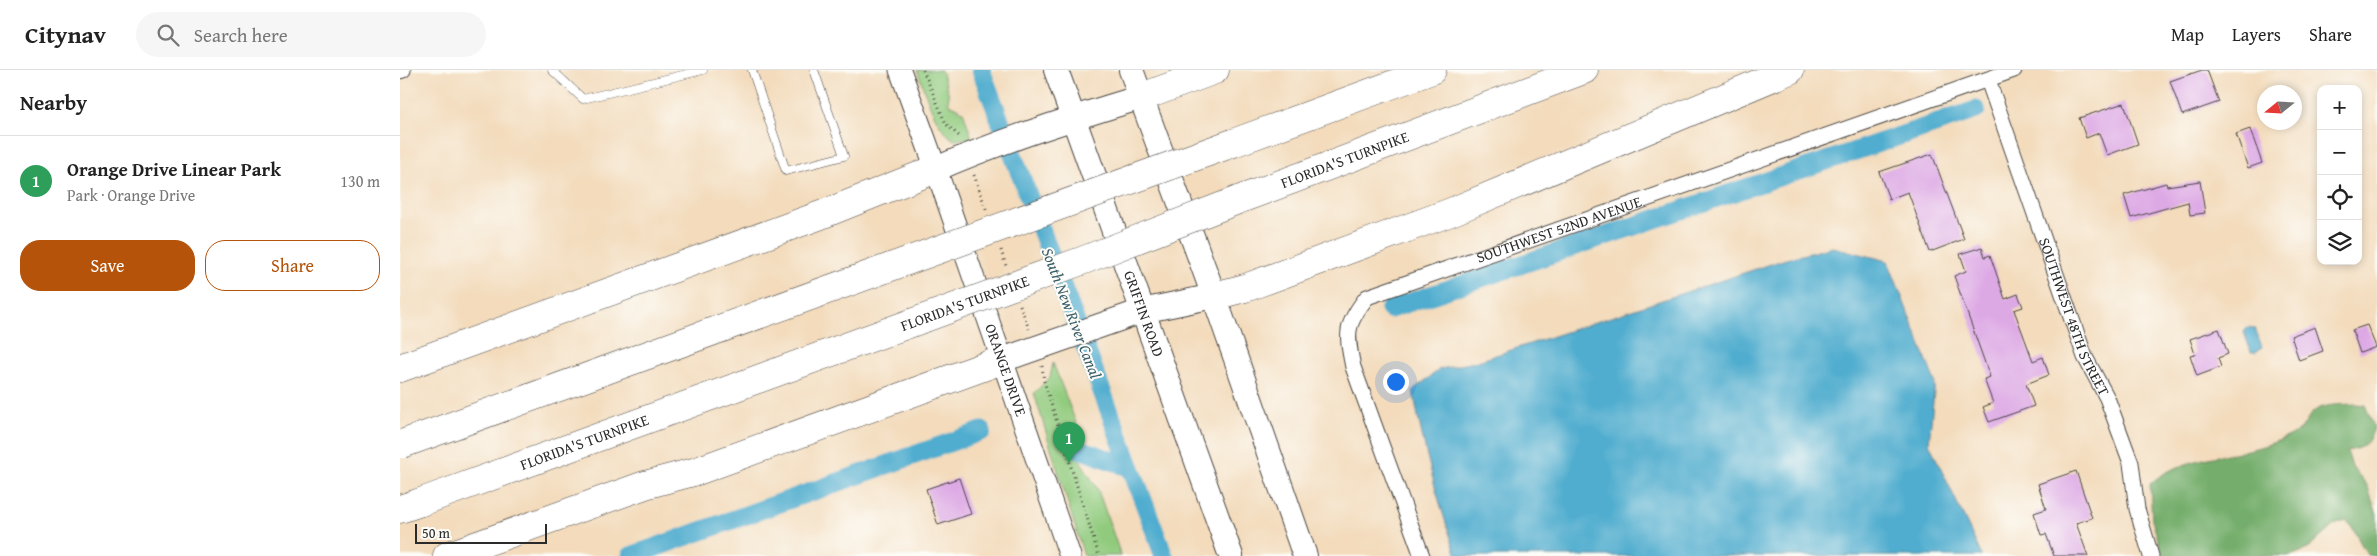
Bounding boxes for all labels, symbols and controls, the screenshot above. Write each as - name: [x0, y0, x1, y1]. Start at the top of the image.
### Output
- search box: [136, 12, 486, 57]
- text: Citynav: [25, 17, 106, 52]
- icon: search: [154, 21, 182, 49]
- text: Search here: [194, 21, 288, 49]
- text: Map: [2171, 21, 2204, 48]
- text: Layers: [2232, 21, 2281, 48]
- text: Share: [2309, 21, 2352, 48]
- north arrow: [2257, 85, 2302, 130]
- map controls: [2317, 85, 2362, 265]
- button: +: [2317, 85, 2362, 130]
- text: Nearby: [20, 87, 87, 118]
- street label: FLORIDA'S TURNPIKE: [1278, 126, 1412, 193]
- button: −: [2317, 130, 2362, 175]
- text: Orange Drive Linear Park: [67, 155, 281, 183]
- text: 1: [32, 169, 40, 193]
- text: 130 m: [340, 169, 380, 193]
- button: locate: [2317, 175, 2362, 220]
- text: Park · Orange Drive: [67, 183, 195, 207]
- street label: SOUTHWEST 52ND AVENUE: [1473, 190, 1645, 268]
- button: layers: [2317, 220, 2362, 265]
- street label: SOUTHWEST 48TH STREET: [2034, 235, 2115, 400]
- button: Save: [20, 240, 195, 291]
- button: Share: [205, 240, 380, 291]
- water label: South New River Canal: [1036, 244, 1108, 382]
- street label: GRIFFIN ROAD: [1119, 268, 1169, 359]
- street label: FLORIDA'S TURNPIKE: [898, 270, 1032, 336]
- street label: ORANGE DRIVE: [980, 321, 1032, 419]
- your location: [1383, 369, 1409, 395]
- street label: FLORIDA'S TURNPIKE: [517, 409, 652, 475]
- pin: 1: [1053, 422, 1085, 463]
- scale bar: [415, 521, 548, 544]
- text: 50 m: [422, 523, 450, 543]

